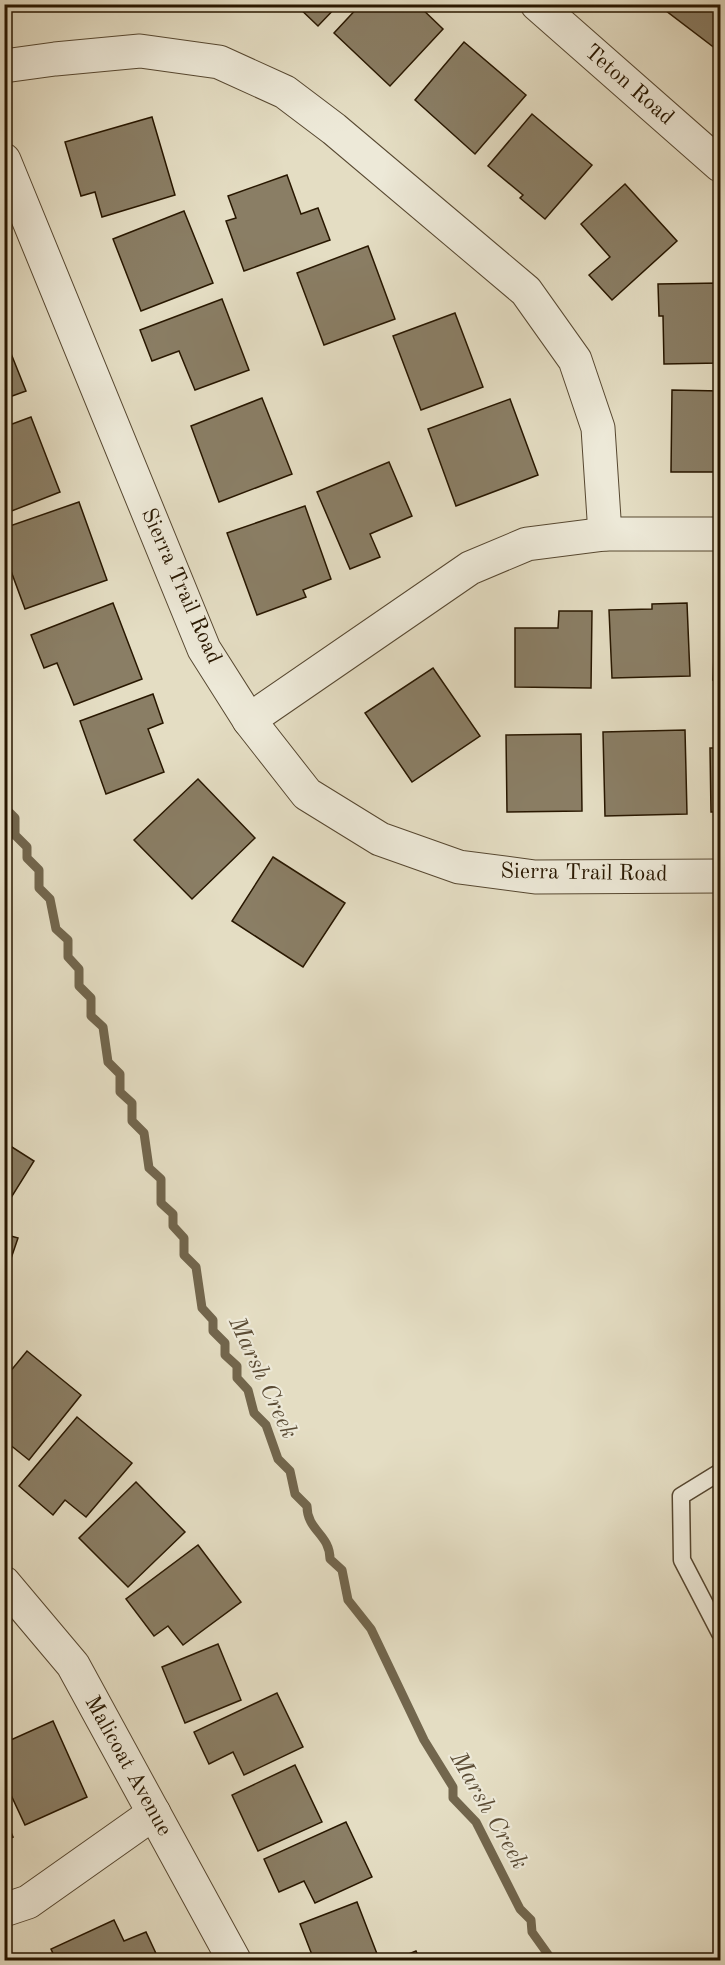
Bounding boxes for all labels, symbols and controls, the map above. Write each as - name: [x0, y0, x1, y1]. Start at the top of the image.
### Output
- street label: Teton Road: [580, 41, 678, 129]
- street label: Sierra Trail Road: [137, 505, 225, 667]
- street label: Sierra Trail Road: [500, 861, 668, 885]
- water label: Marsh Creek: [223, 1312, 301, 1443]
- street label: Malicoat Avenue: [80, 1692, 176, 1840]
- water label: Marsh Creek: [444, 1747, 531, 1874]

